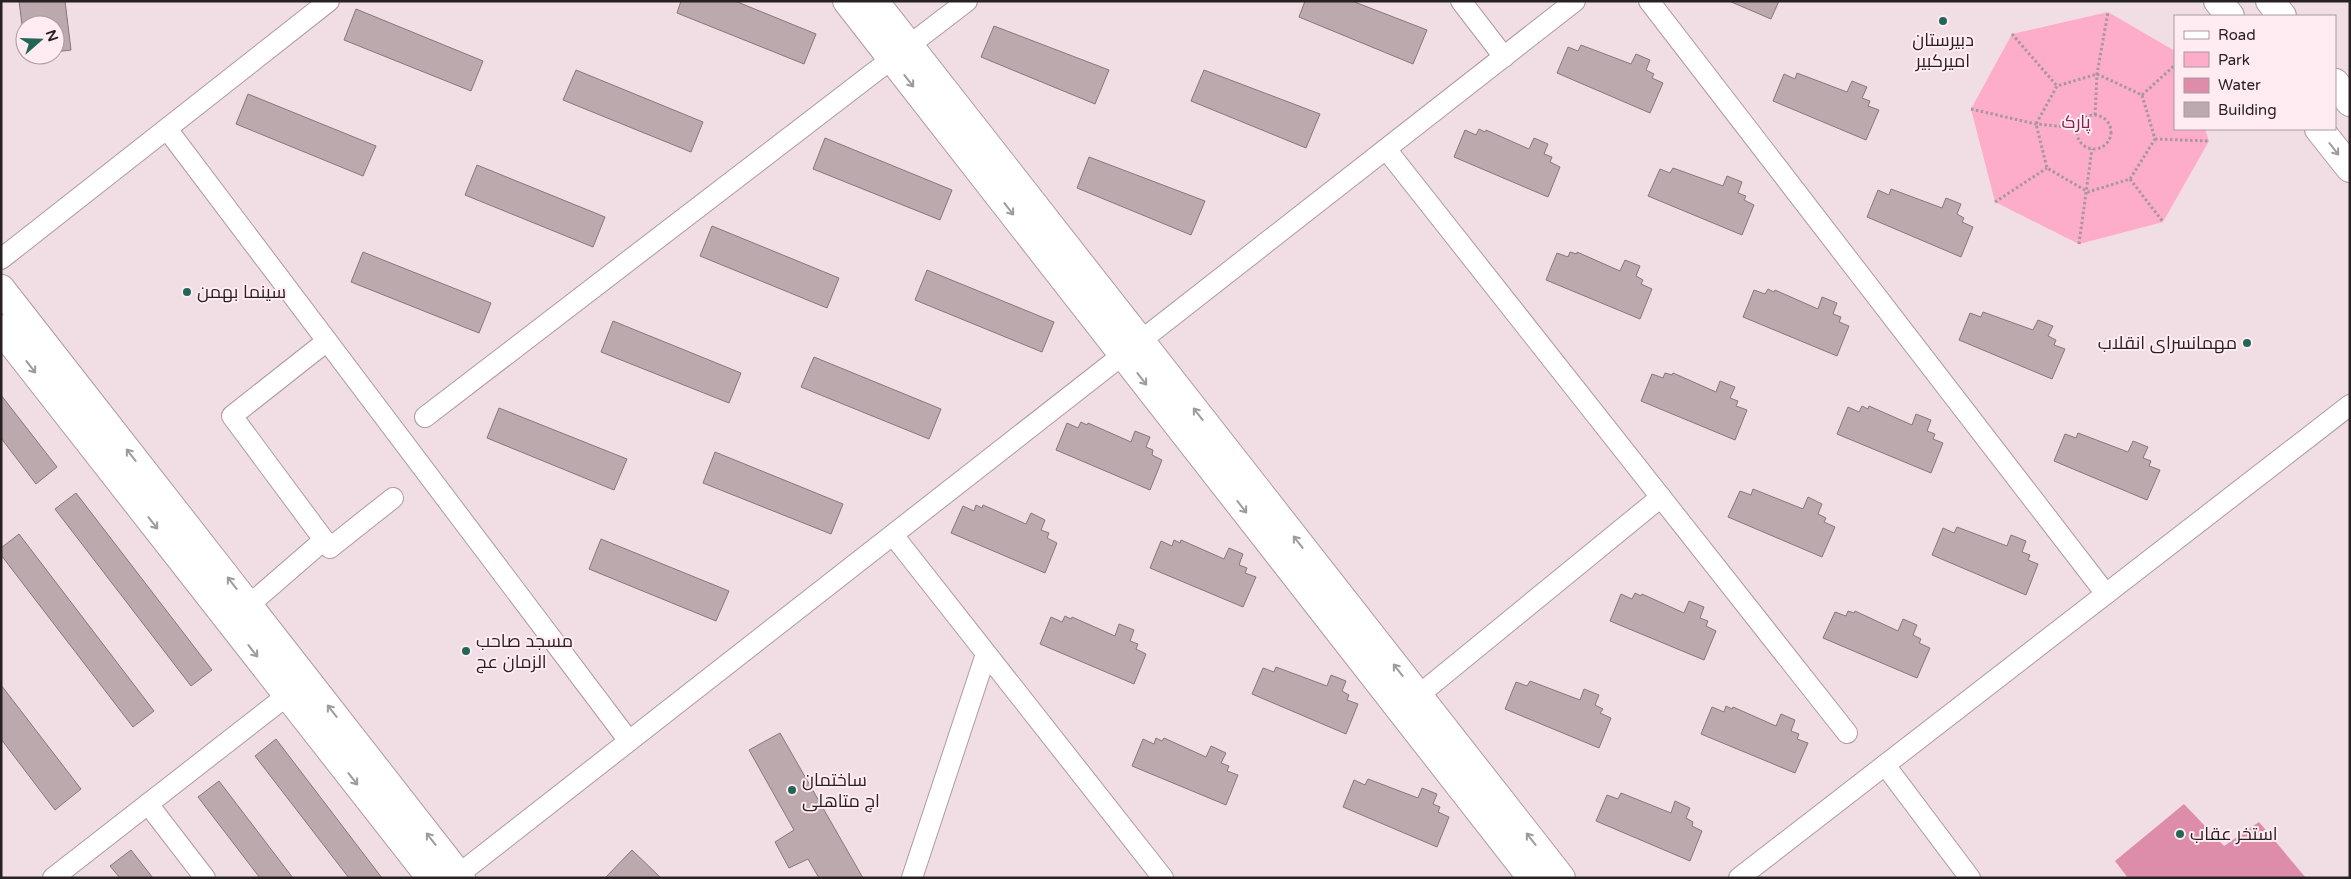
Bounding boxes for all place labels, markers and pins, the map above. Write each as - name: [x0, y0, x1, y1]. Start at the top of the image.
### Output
- marker: دبیرستان امیرکبیر: [1937, 15, 1949, 27]
- place label: دبیرستان امیرکبیر: [1912, 29, 1974, 72]
- place label: سینما بهمن: [197, 281, 286, 303]
- marker: سینما بهمن: [181, 286, 193, 298]
- place label: مهمانسرای انقلاب: [2098, 332, 2237, 354]
- marker: مهمانسرای انقلاب: [2241, 337, 2253, 349]
- place label: مسجد صاحب الزمان عج: [476, 630, 573, 674]
- marker: مسجد صاحب الزمان عج: [460, 645, 472, 657]
- place label: ساختمان اچ متاهلی: [802, 769, 880, 813]
- marker: ساختمان اچ متاهلی: [786, 784, 798, 796]
- place label: استخر عقاب: [2190, 823, 2278, 845]
- marker: استخر عقاب: [2174, 828, 2186, 840]

